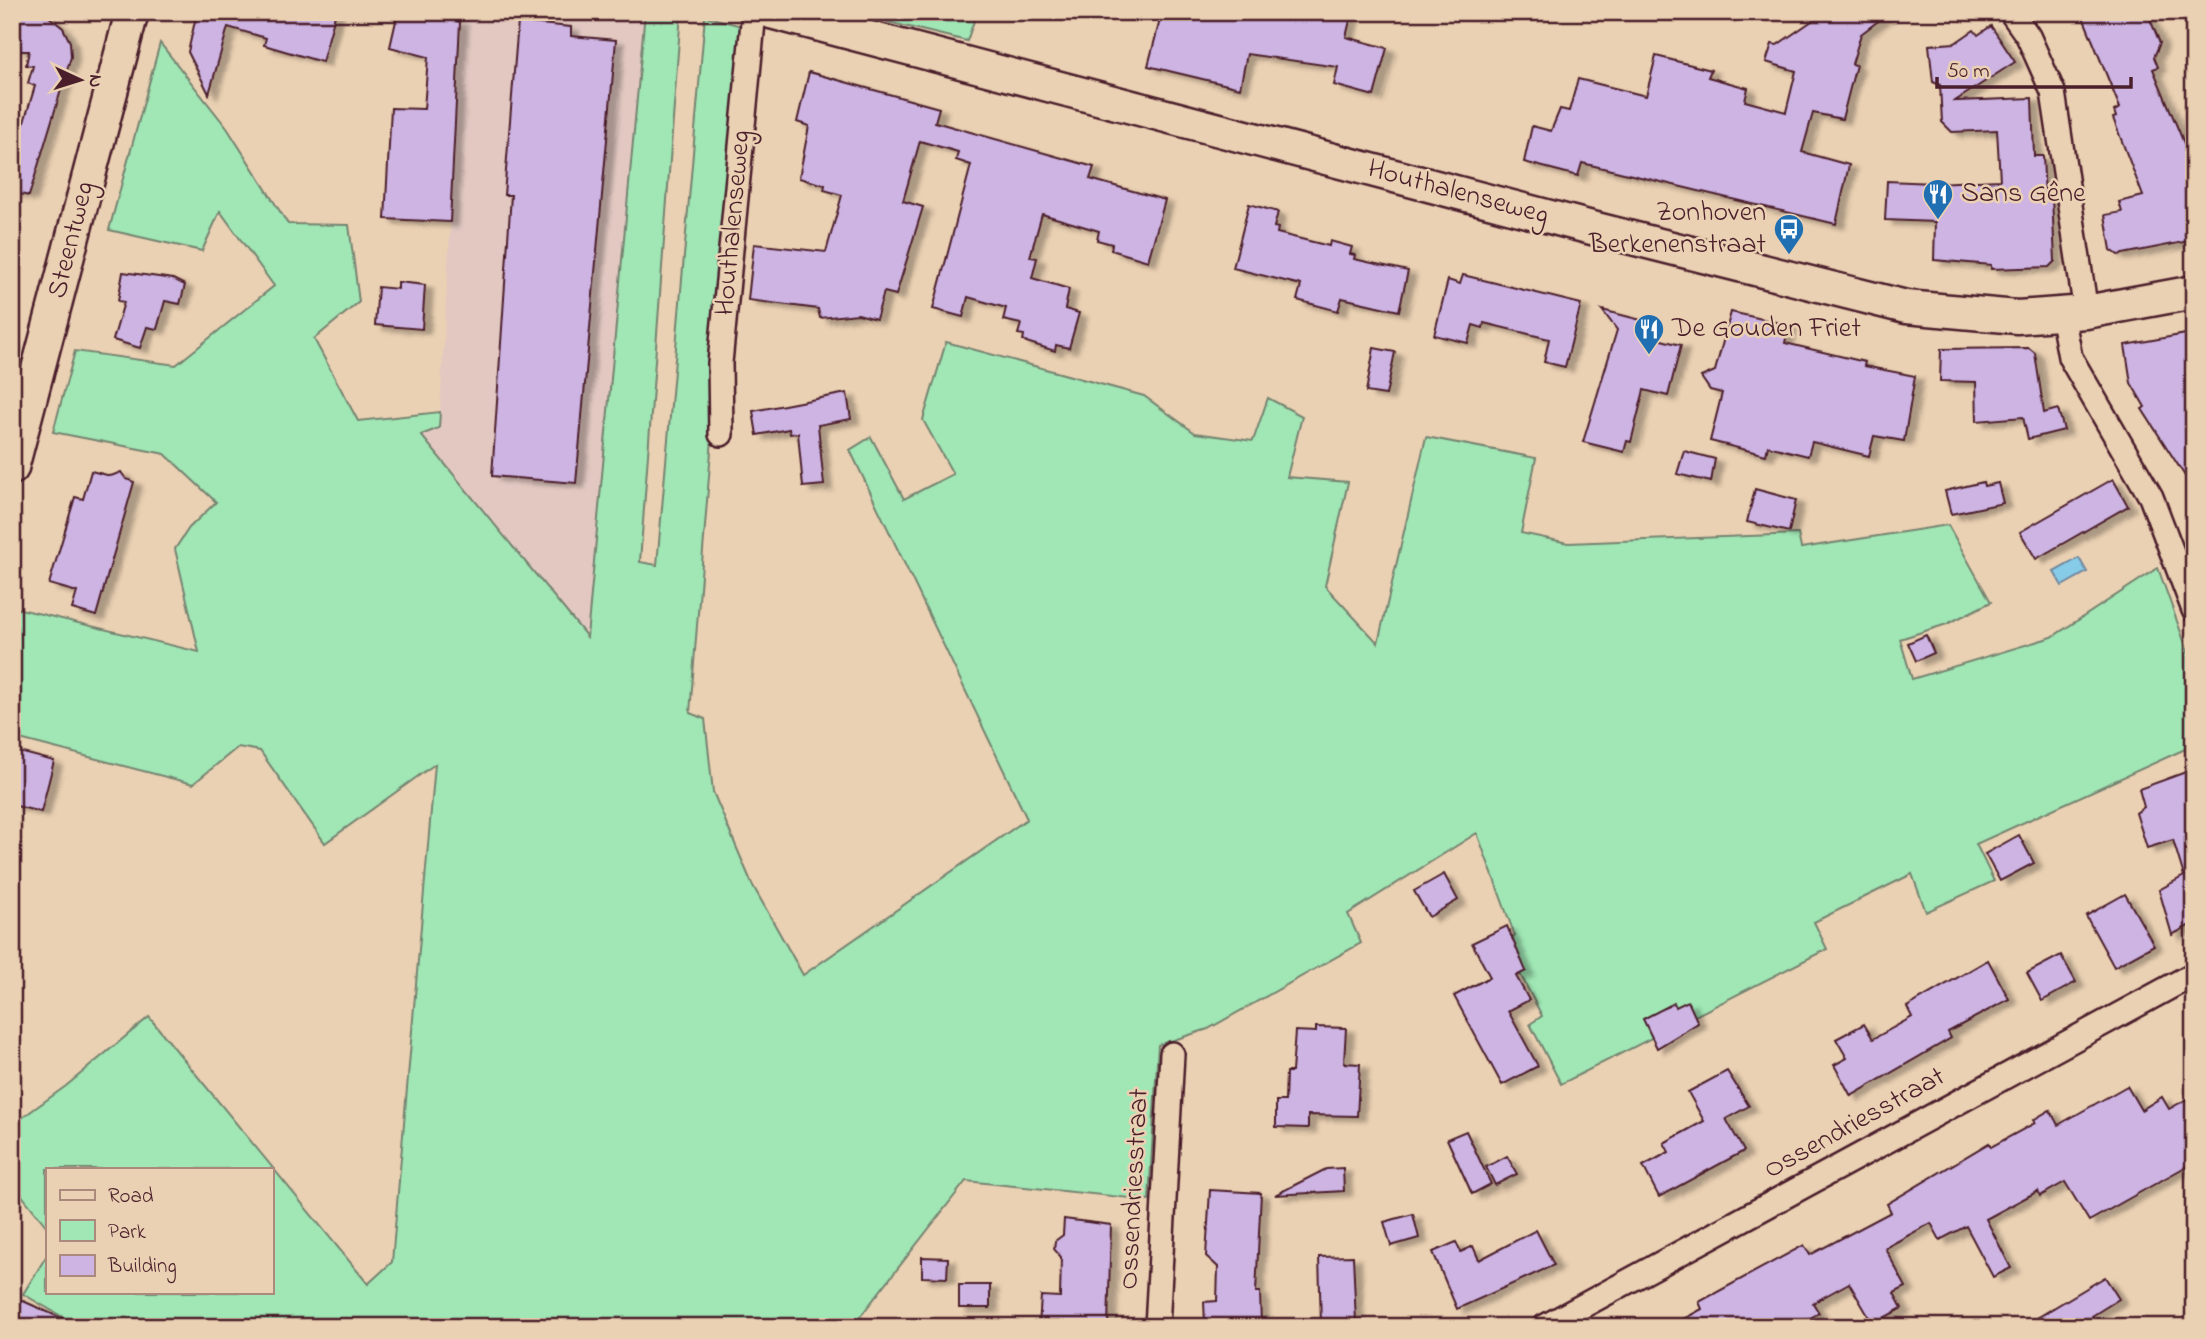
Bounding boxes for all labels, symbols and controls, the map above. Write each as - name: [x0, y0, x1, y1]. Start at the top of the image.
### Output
- north arrow: [46, 46, 116, 116]
- scale bar: [1937, 46, 2131, 90]
- text: 50 m: [1947, 57, 1990, 87]
- text: N: [81, 74, 108, 89]
- street label: Houthalenseweg: [705, 129, 763, 317]
- street label: Houthalenseweg: [1363, 149, 1553, 237]
- place label: Sans Gêne: [1961, 174, 2086, 215]
- street label: Steentweg: [38, 177, 106, 303]
- restaurant icon: Sans Gêne: [1921, 177, 1955, 221]
- place label: Zonhoven Berkenenstraat: [1588, 193, 1766, 266]
- bus stop icon: Zonhoven Berkenenstraat: [1772, 212, 1806, 256]
- place label: De Gouden Friet: [1671, 309, 1861, 350]
- restaurant icon: De Gouden Friet: [1632, 312, 1666, 356]
- street label: Ossendriesstraat: [1757, 1057, 1953, 1191]
- street label: Ossendriesstraat: [1109, 1087, 1161, 1291]
- legend: [46, 1168, 273, 1294]
- text: Road: [108, 1182, 154, 1212]
- text: Park: [108, 1218, 147, 1248]
- text: Building: [107, 1252, 177, 1284]

